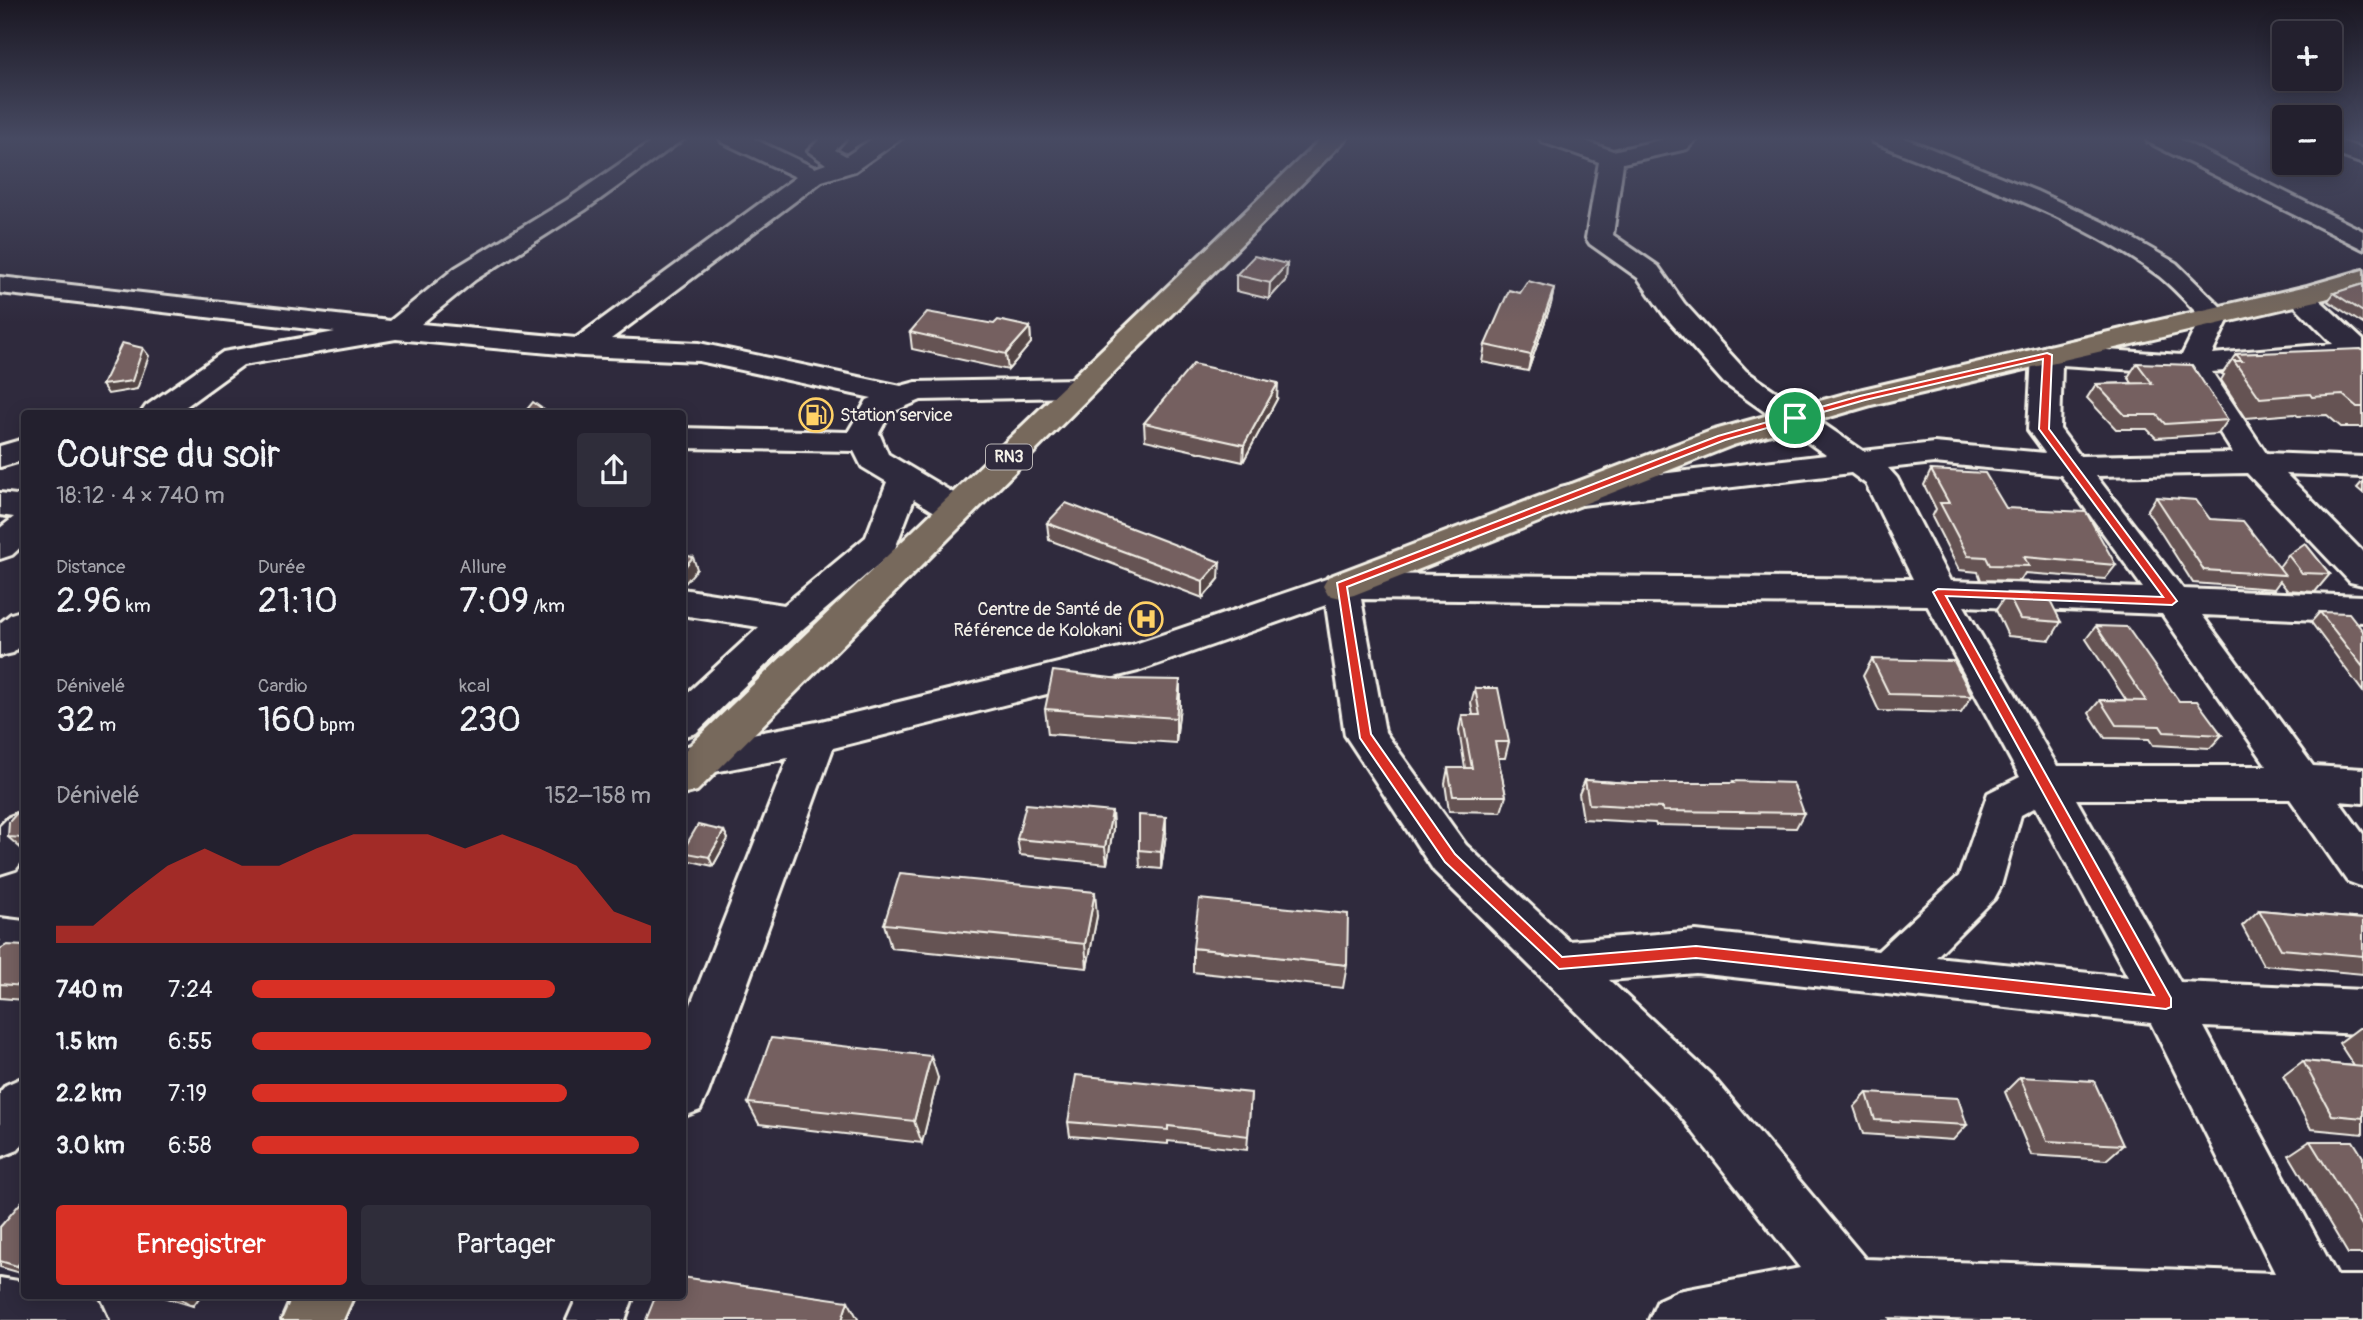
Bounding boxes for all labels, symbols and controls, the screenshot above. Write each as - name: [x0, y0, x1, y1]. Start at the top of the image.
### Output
- map controls: [2272, 21, 2342, 175]
- button: +: [2272, 21, 2342, 91]
- button: −: [2272, 105, 2342, 175]
- pin: [1765, 388, 1825, 448]
- fuel station icon: Station service: [797, 396, 835, 434]
- icon: arrive: [1776, 399, 1814, 437]
- place label: Station service: [840, 404, 952, 427]
- text: Course du soir: [56, 431, 280, 479]
- button: share: [577, 433, 651, 507]
- road number: RN3: [986, 445, 1032, 470]
- text: 18:12 · 4 × 740 m: [56, 481, 225, 510]
- text: Distance: [56, 555, 125, 579]
- text: Durée: [258, 555, 305, 579]
- text: Allure: [459, 555, 506, 579]
- text: 2.96: [56, 579, 122, 623]
- text: 21:10: [258, 579, 338, 623]
- text: 7:09: [459, 579, 529, 623]
- text: km: [122, 594, 151, 618]
- text: /km: [529, 594, 565, 618]
- place label: Centre de Santé de Référence de Kolokani: [953, 598, 1122, 642]
- hospital icon: Centre de Santé de Référence de Kolokani: [1127, 600, 1165, 638]
- text: Dénivelé: [56, 674, 125, 698]
- text: Cardio: [258, 674, 308, 698]
- text: kcal: [459, 674, 490, 698]
- text: 32: [56, 698, 95, 742]
- text: 160: [258, 698, 316, 742]
- text: 230: [459, 698, 521, 742]
- text: m: [95, 713, 116, 737]
- text: bpm: [316, 713, 355, 737]
- text: Dénivelé: [56, 781, 140, 810]
- text: 152–158 m: [545, 781, 651, 810]
- text: 740 m: [56, 975, 123, 1004]
- text: 7:24: [168, 975, 213, 1004]
- text: 1.5 km: [56, 1027, 118, 1056]
- text: 6:55: [168, 1027, 212, 1056]
- text: 2.2 km: [56, 1079, 122, 1108]
- text: 7:19: [168, 1079, 207, 1108]
- text: 3.0 km: [56, 1131, 125, 1160]
- text: 6:58: [168, 1131, 212, 1160]
- button: Enregistrer: [56, 1205, 347, 1285]
- button: Partager: [361, 1205, 651, 1285]

